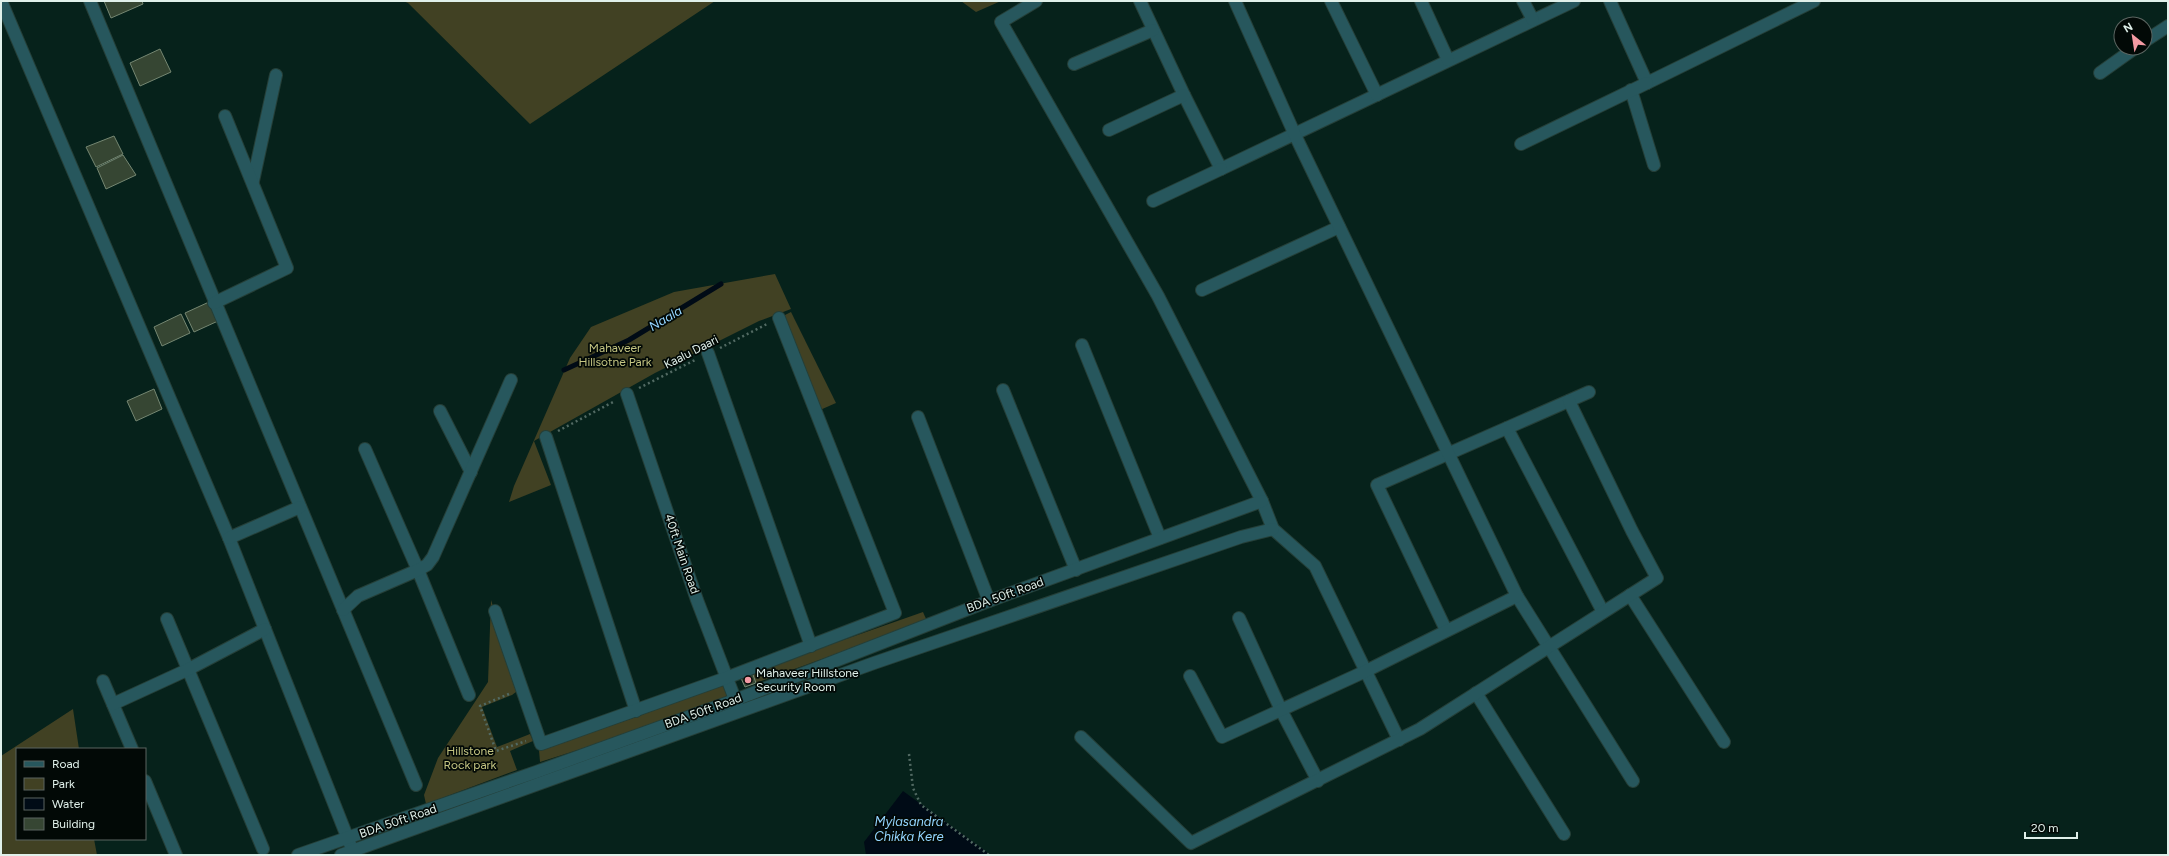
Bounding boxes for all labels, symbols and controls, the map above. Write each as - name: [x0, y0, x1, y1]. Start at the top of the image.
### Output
- north arrow: [2113, 16, 2153, 56]
- text: N: [2121, 20, 2135, 36]
- water label: Naala: [646, 303, 685, 334]
- street label: Kaalu Daari: [661, 332, 721, 372]
- park label: Mahaveer Hillsotne Park: [578, 341, 652, 369]
- street label: 40ft Main Road: [662, 512, 702, 596]
- street label: BDA 50ft Road: [965, 575, 1045, 615]
- place label: Mahaveer Hillstone Security Room: [756, 666, 859, 694]
- marker: Mahaveer Hillstone Security Room: [743, 675, 753, 685]
- street label: BDA 50ft Road: [663, 691, 743, 731]
- park label: Hillstone Rock park: [444, 744, 497, 772]
- legend: [16, 748, 146, 840]
- text: Road: [52, 757, 80, 771]
- text: Park: [52, 777, 75, 791]
- text: Water: [52, 797, 84, 811]
- street label: BDA 50ft Road: [358, 801, 438, 841]
- water label: Mylasandra Chikka Kere: [874, 814, 944, 844]
- scale bar: [2025, 814, 2077, 840]
- text: Building: [52, 817, 95, 831]
- text: 20 m: [2031, 821, 2059, 835]

